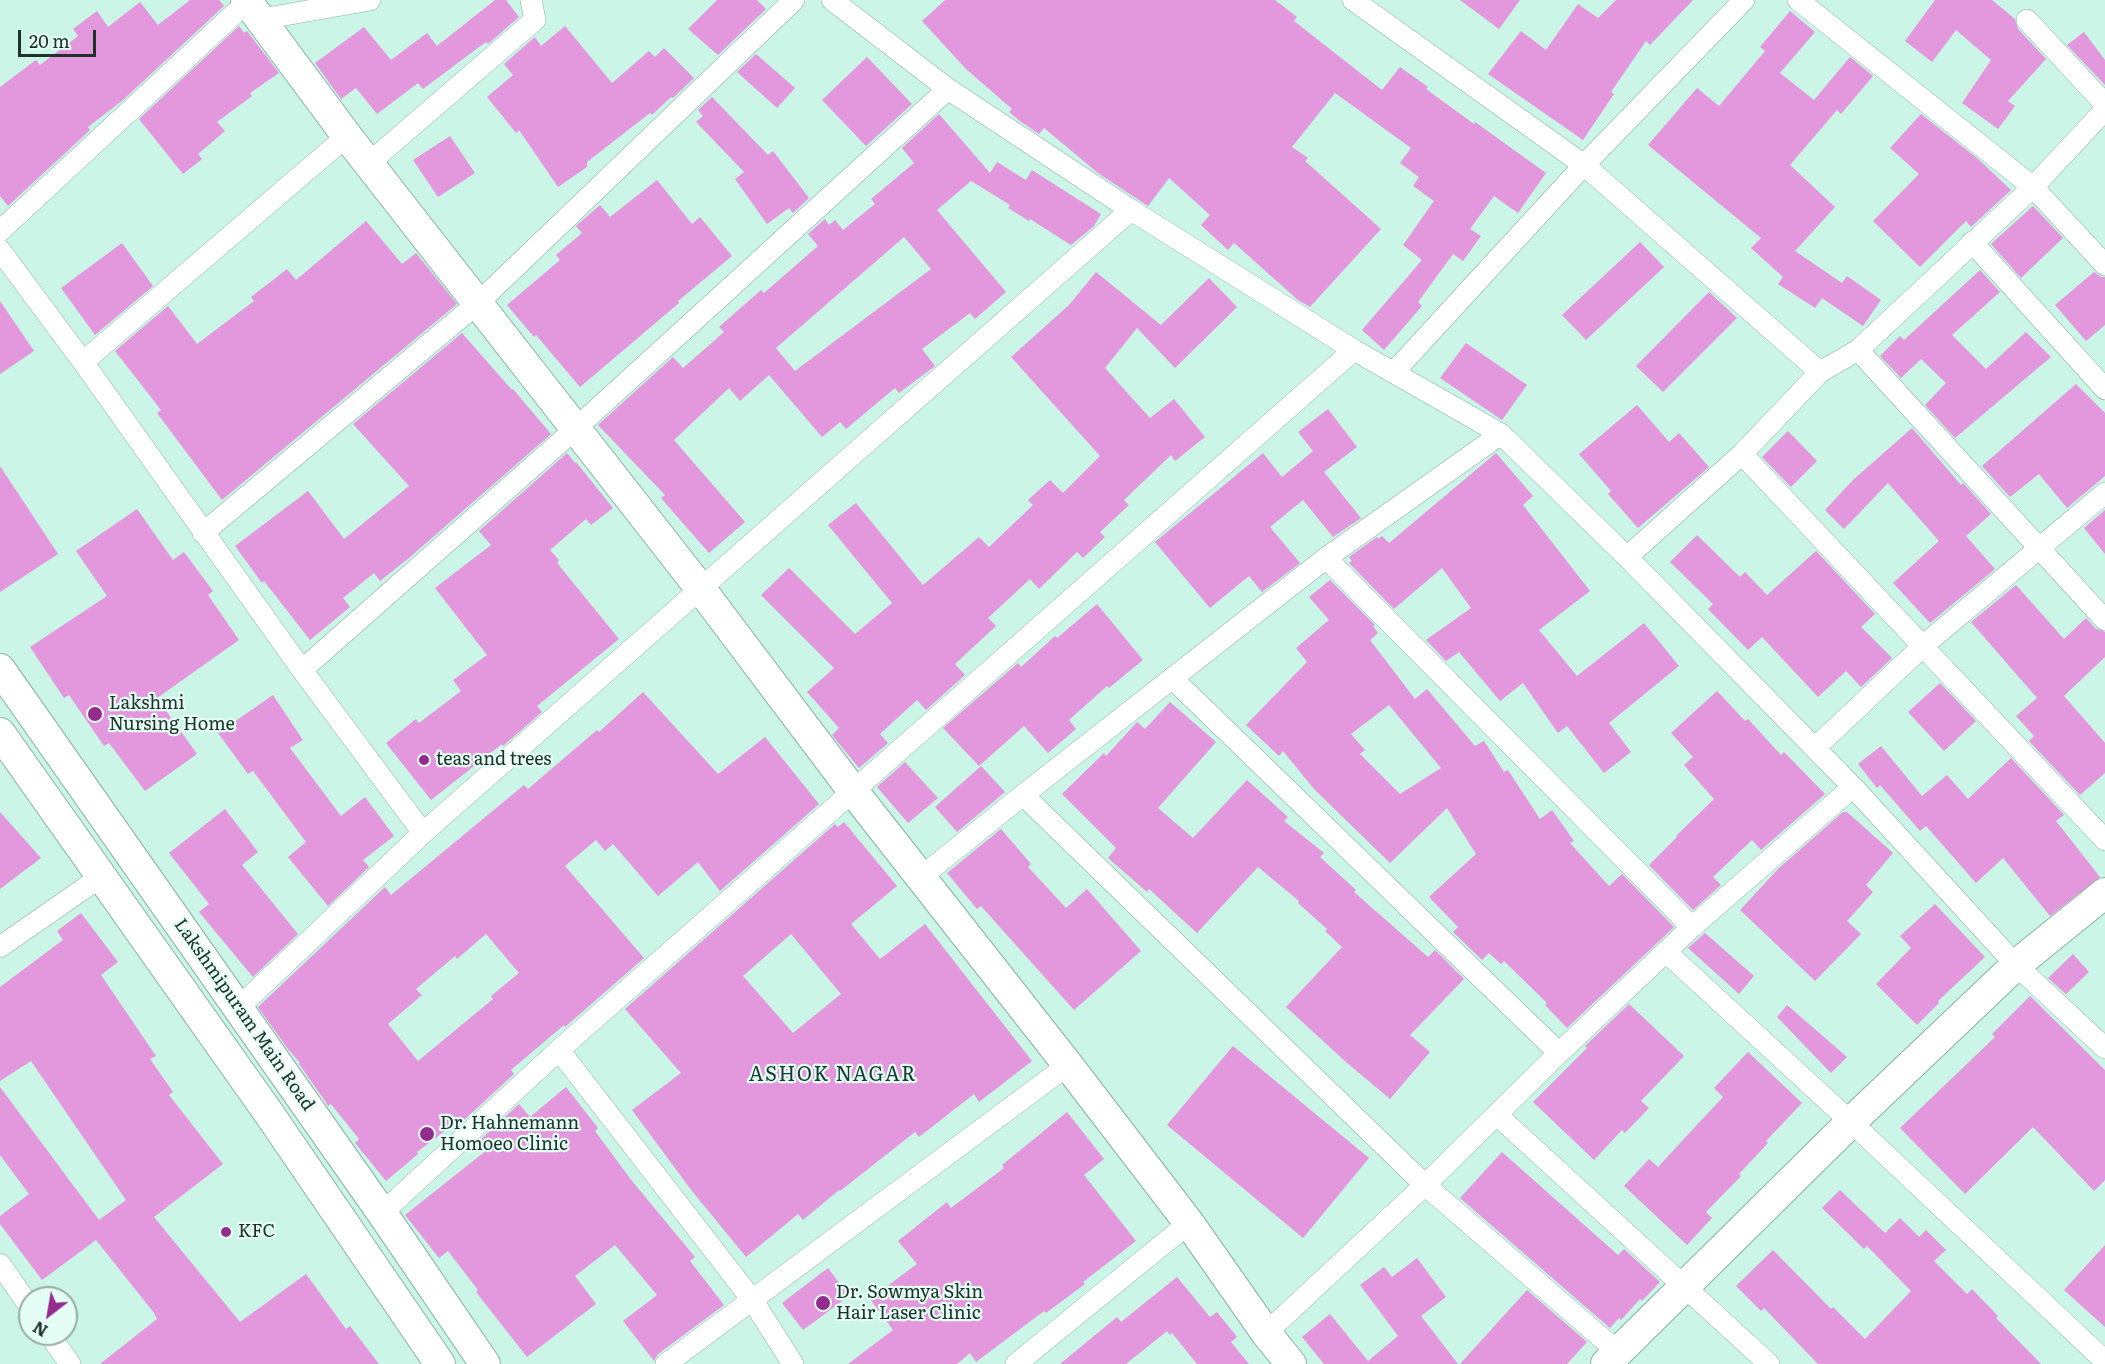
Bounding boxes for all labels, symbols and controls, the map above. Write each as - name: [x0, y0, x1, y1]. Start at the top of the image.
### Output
- scale bar: [21, 18, 99, 56]
- text: 20 m: [29, 27, 70, 54]
- place label: Lakshmi Nursing Home: [109, 693, 235, 736]
- marker: Lakshmi Nursing Home: [86, 705, 104, 723]
- place label: teas and trees: [436, 749, 552, 771]
- marker: teas and trees: [417, 753, 431, 767]
- street label: Lakshmipuram Main Road: [169, 915, 319, 1115]
- district label: ASHOK NAGAR: [749, 1063, 917, 1087]
- place label: Dr. Hahnemann Homoeo Clinic: [440, 1113, 579, 1156]
- marker: Dr. Hahnemann Homoeo Clinic: [418, 1125, 436, 1143]
- place label: KFC: [238, 1221, 275, 1243]
- marker: KFC: [219, 1225, 233, 1239]
- place label: Dr. Sowmya Skin Hair Laser Clinic: [836, 1282, 983, 1324]
- north arrow: [18, 1286, 78, 1346]
- marker: Dr. Sowmya Skin Hair Laser Clinic: [814, 1294, 832, 1312]
- text: N: [28, 1316, 52, 1343]

